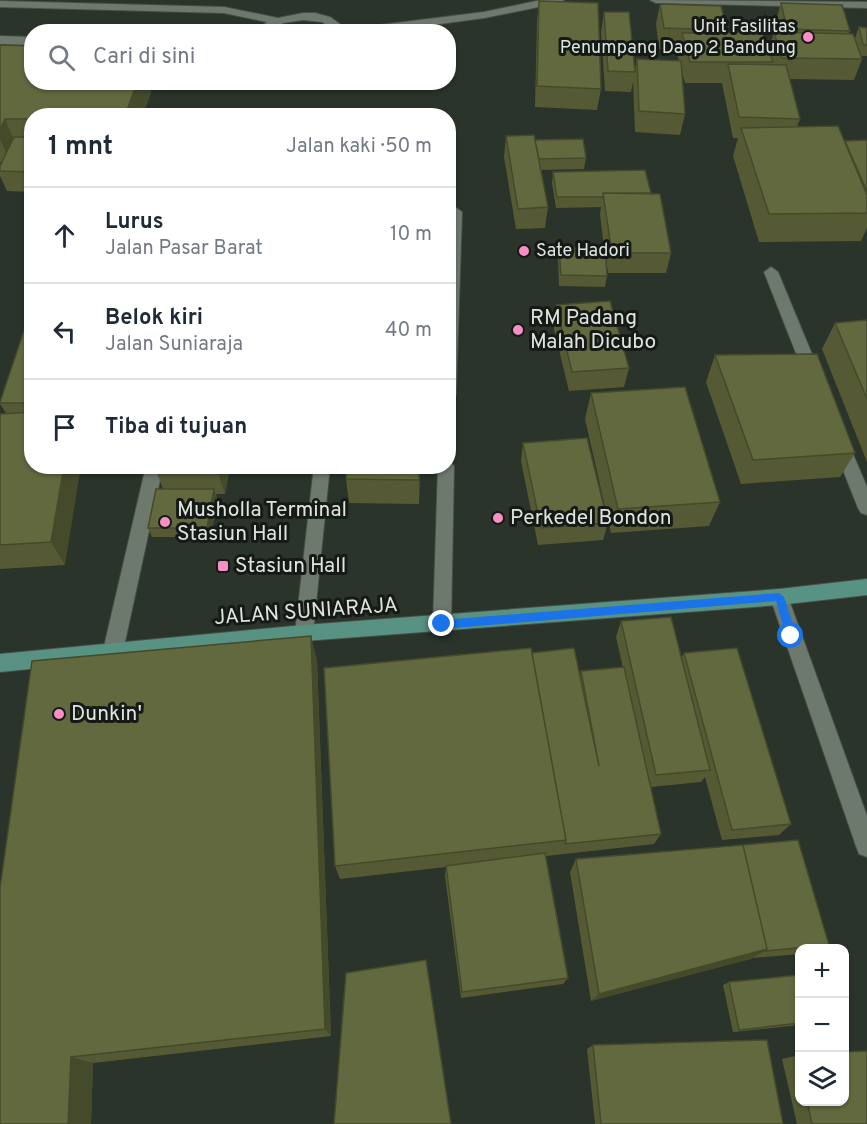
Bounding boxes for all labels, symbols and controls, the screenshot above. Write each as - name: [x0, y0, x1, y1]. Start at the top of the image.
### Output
- place label: Unit Fasilitas Penumpang Daop 2 Bandung: [560, 16, 796, 60]
- search box: [24, 24, 456, 90]
- marker: Unit Fasilitas Penumpang Daop 2 Bandung: [801, 30, 815, 44]
- icon: search: [45, 41, 78, 74]
- text: Cari di sini: [93, 44, 195, 71]
- text: 1 mnt: [48, 131, 113, 164]
- text: Jalan kaki · 50 m: [286, 134, 432, 160]
- text: Lurus: [105, 209, 164, 236]
- icon: ahead: [48, 219, 81, 252]
- text: 10 m: [390, 222, 432, 248]
- text: Jalan Pasar Barat: [105, 236, 263, 262]
- place label: Sate Hadori: [536, 240, 630, 263]
- marker: Sate Hadori: [517, 244, 531, 258]
- text: Belok kiri: [105, 305, 203, 332]
- place label: RM Padang Malah Dicubo: [530, 305, 656, 356]
- icon: left: [48, 315, 81, 348]
- text: 40 m: [385, 318, 432, 344]
- marker: RM Padang Malah Dicubo: [511, 323, 525, 337]
- text: Jalan Suniaraja: [105, 332, 243, 358]
- icon: arrive: [48, 411, 81, 444]
- text: Tiba di tujuan: [105, 414, 247, 441]
- place label: Musholla Terminal Stasiun Hall: [177, 497, 347, 548]
- place label: Perkedel Bondon: [510, 505, 672, 532]
- marker: Perkedel Bondon: [491, 511, 505, 525]
- marker: Musholla Terminal Stasiun Hall: [158, 515, 172, 529]
- place label: Stasiun Hall: [235, 553, 346, 580]
- marker: Stasiun Hall: [216, 559, 230, 573]
- street label: JALAN SUNIARAJA: [213, 592, 399, 632]
- route end: [428, 610, 454, 636]
- route start: [777, 622, 803, 648]
- place label: Dunkin': [71, 701, 142, 728]
- marker: Dunkin': [52, 707, 66, 721]
- map controls: [795, 944, 849, 1106]
- button: +: [795, 944, 849, 998]
- button: −: [795, 998, 849, 1052]
- button: layers: [795, 1052, 849, 1106]

